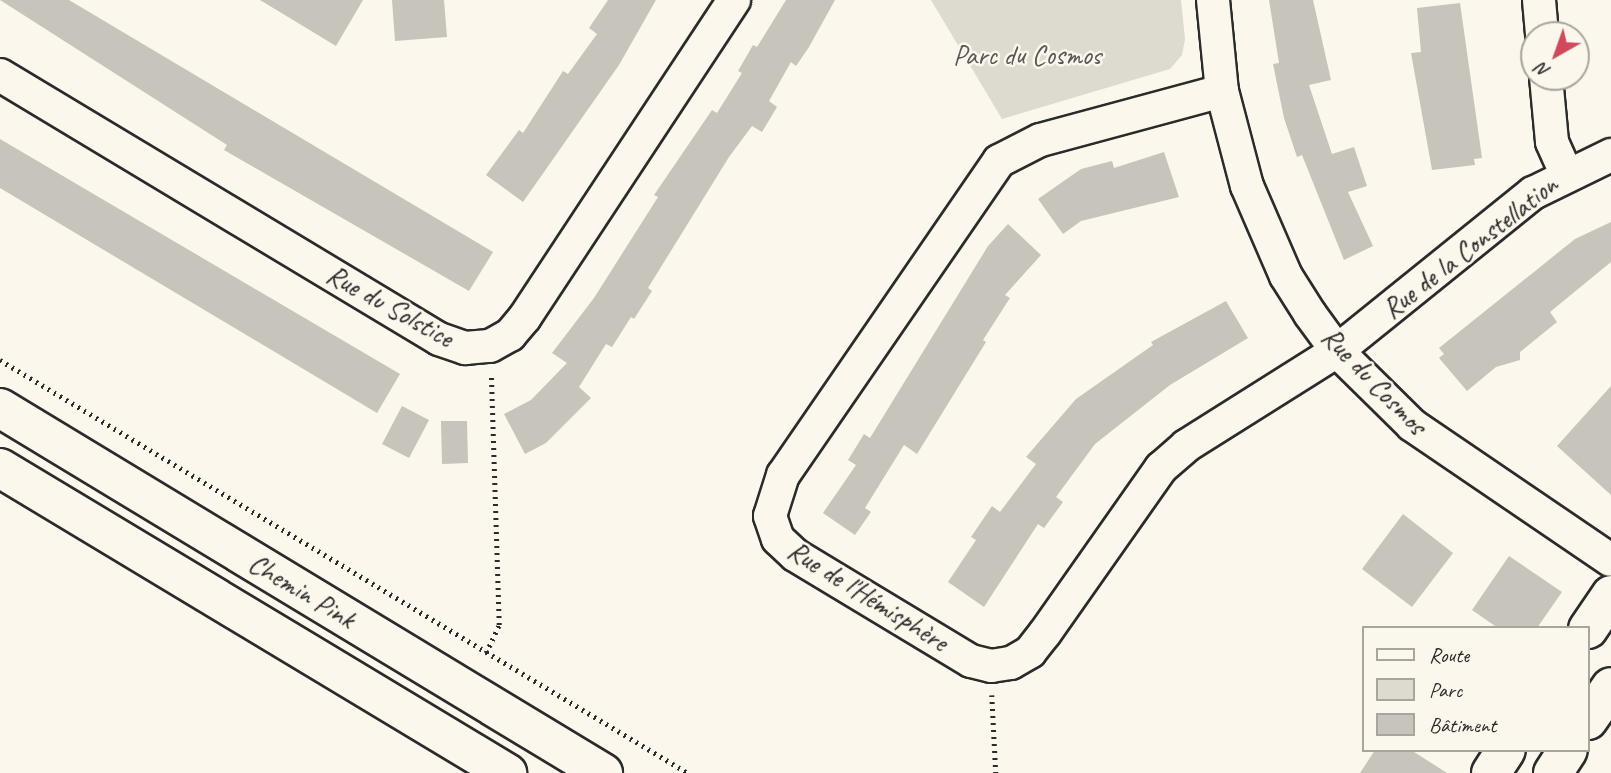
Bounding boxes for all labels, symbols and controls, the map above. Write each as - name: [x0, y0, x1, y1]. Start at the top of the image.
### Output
- north arrow: [1520, 21, 1590, 91]
- park label: Parc du Cosmos: [953, 38, 1101, 72]
- text: N: [1531, 58, 1555, 84]
- street label: Rue de la Constellation: [1376, 168, 1564, 326]
- street label: Rue du Solstice: [321, 258, 459, 354]
- street label: Rue du Cosmos: [1314, 320, 1434, 442]
- street label: Rue de l'Hémisphère: [782, 533, 954, 659]
- street label: Chemin Pink: [243, 546, 361, 636]
- legend: [1362, 626, 1590, 752]
- text: Route: [1429, 642, 1469, 668]
- text: Parc: [1429, 677, 1462, 703]
- text: Bâtiment: [1429, 712, 1496, 738]

